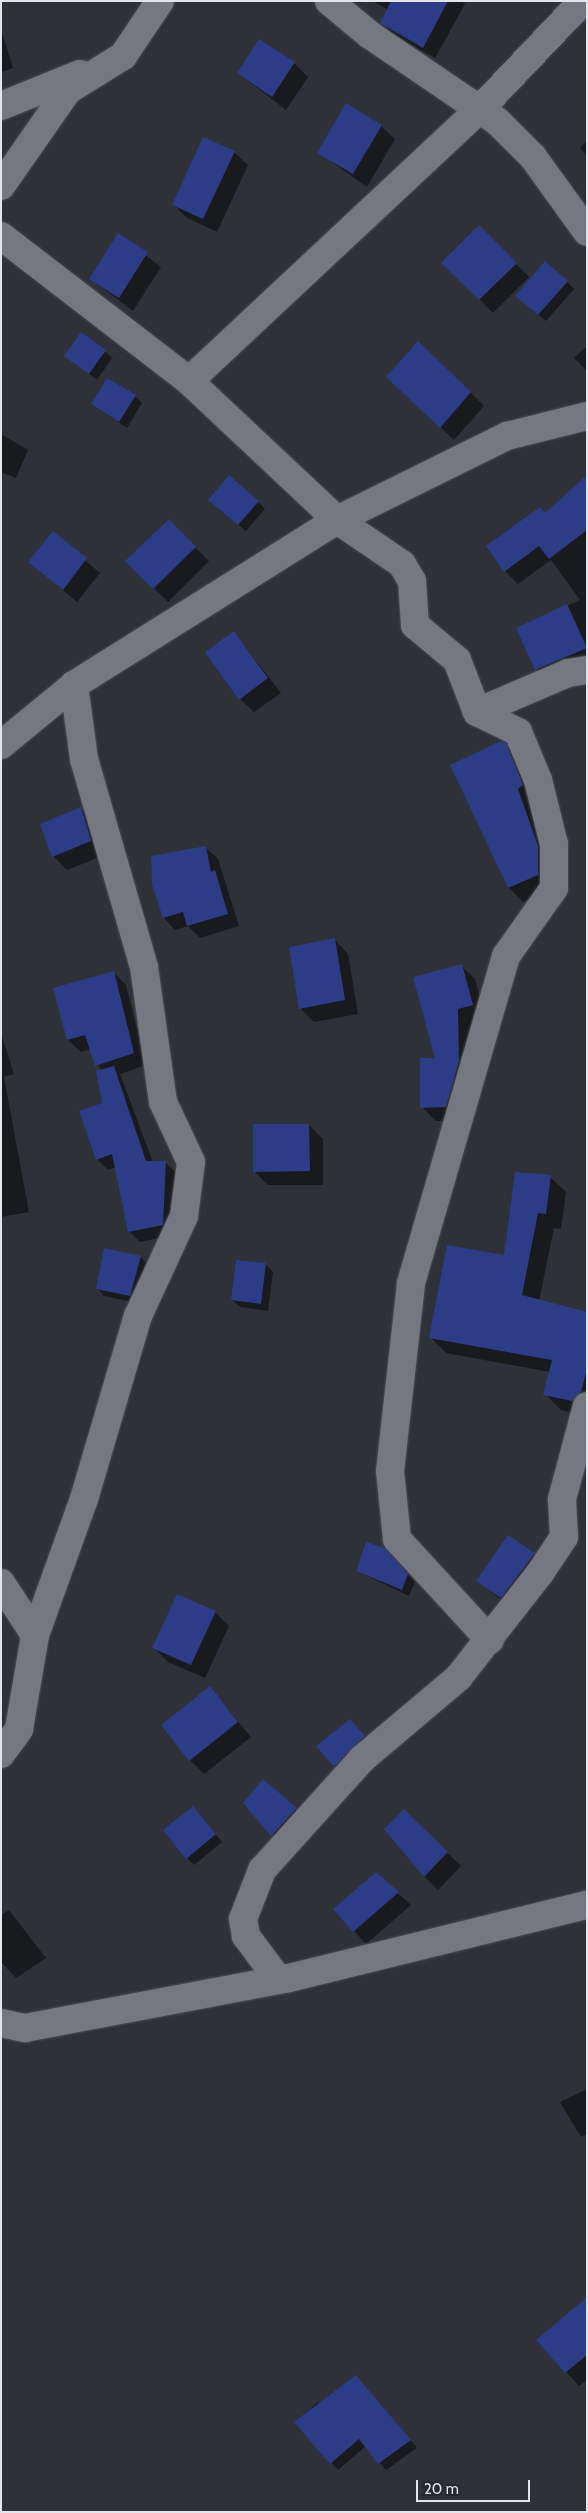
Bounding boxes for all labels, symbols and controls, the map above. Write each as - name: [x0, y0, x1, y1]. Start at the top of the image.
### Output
- scale bar: [418, 2470, 532, 2502]
- text: 20 m: [424, 2480, 459, 2498]

